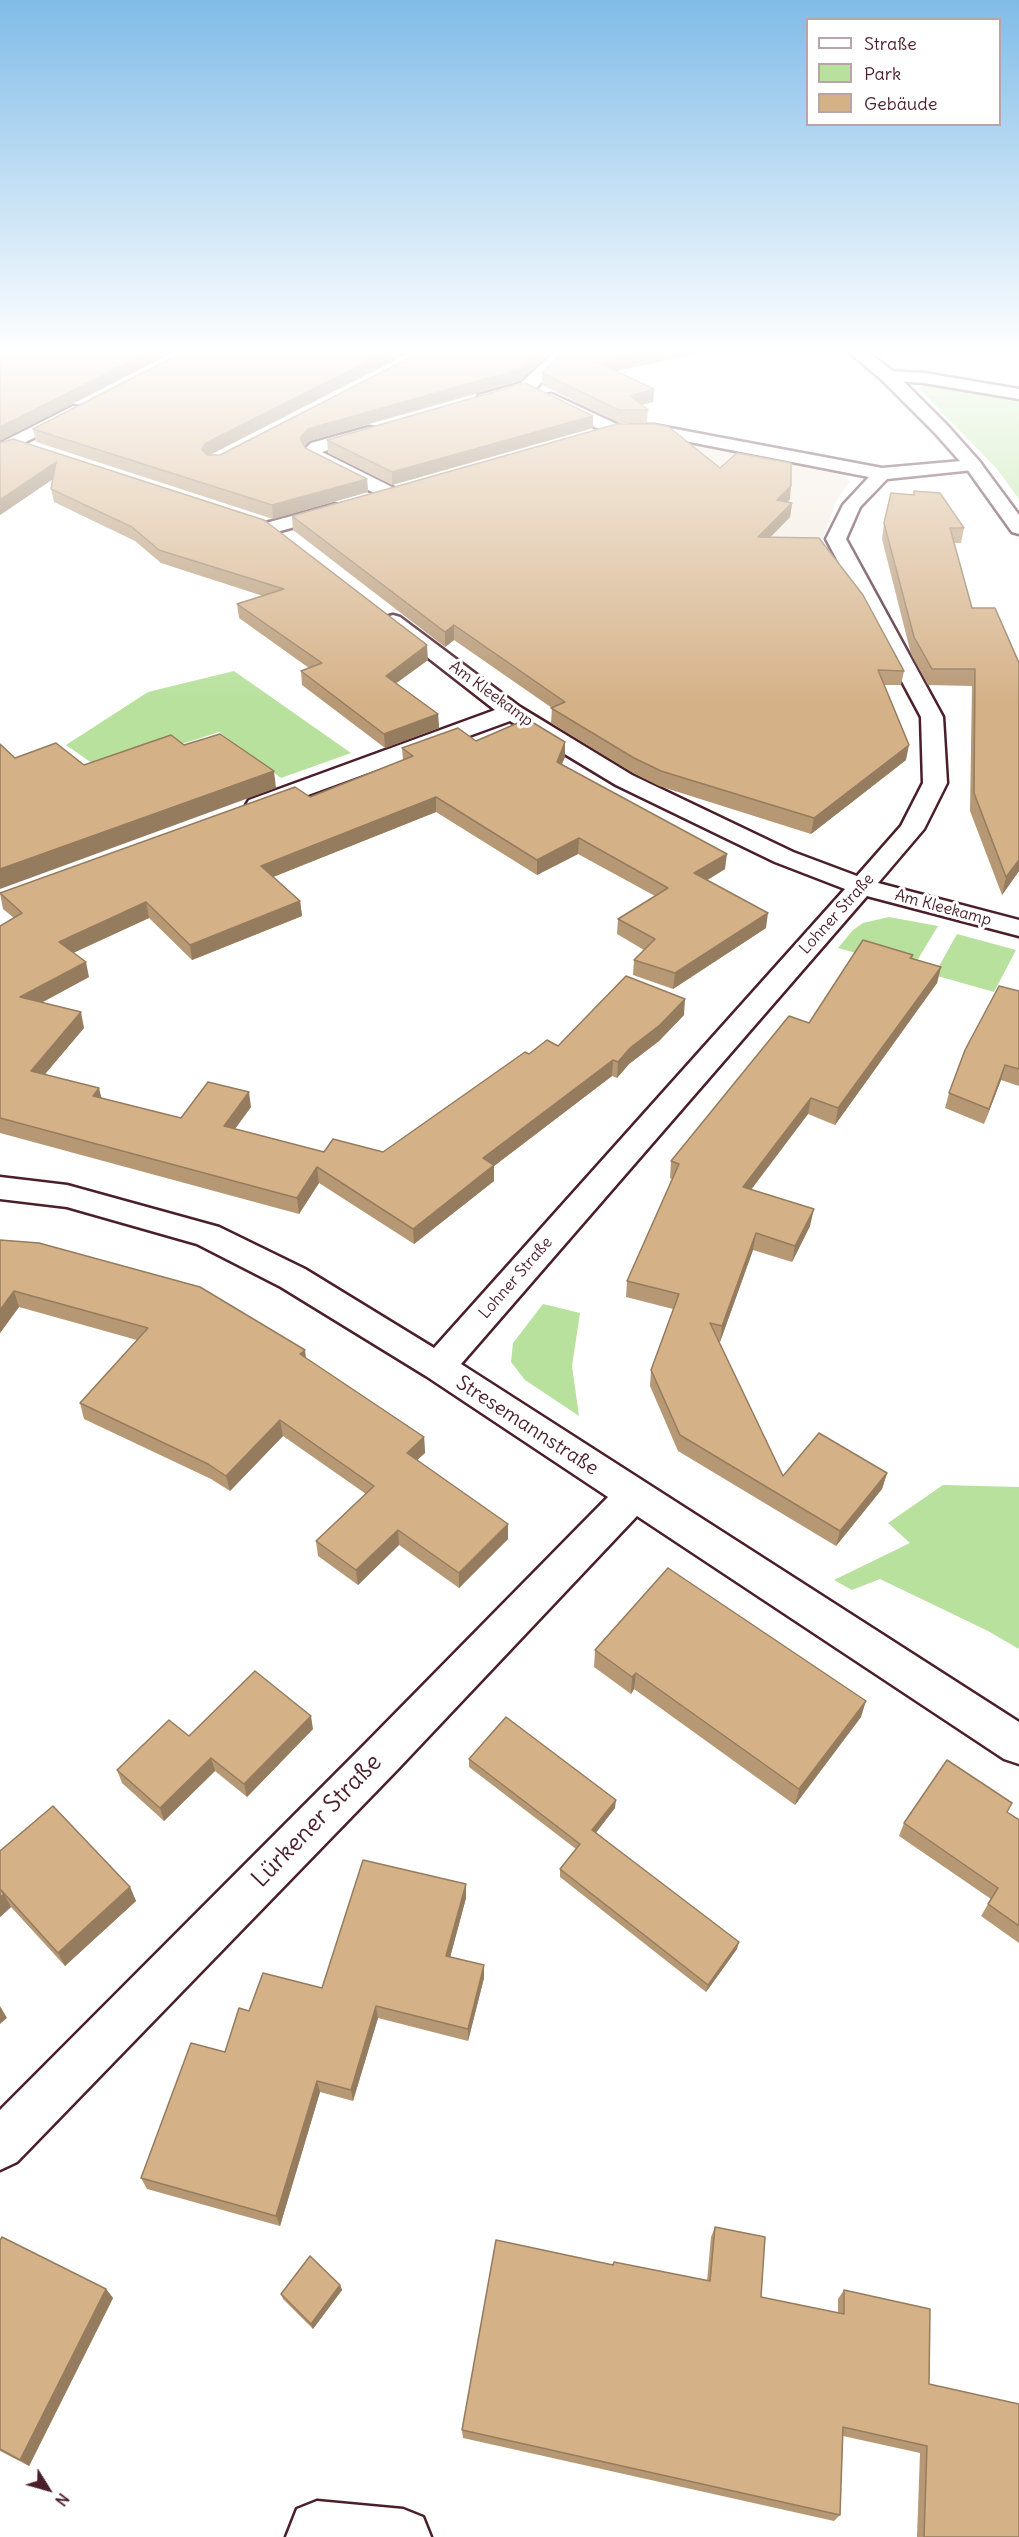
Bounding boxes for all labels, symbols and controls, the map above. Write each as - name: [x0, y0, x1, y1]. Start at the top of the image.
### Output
- legend: [806, 18, 1001, 126]
- text: Straße: [864, 32, 917, 55]
- text: Park: [864, 62, 901, 85]
- text: Gebäude: [864, 92, 937, 115]
- street label: Am Kleekamp: [445, 657, 537, 731]
- street label: Lohner Straße: [796, 870, 878, 958]
- street label: Am Kleekamp: [893, 886, 993, 930]
- street label: Lohner Straße: [475, 1233, 557, 1323]
- street label: Stresemannstraße: [451, 1371, 603, 1481]
- street label: Lürkener Straße: [246, 1748, 388, 1894]
- north arrow: [18, 2459, 78, 2519]
- text: N: [51, 2489, 74, 2510]

